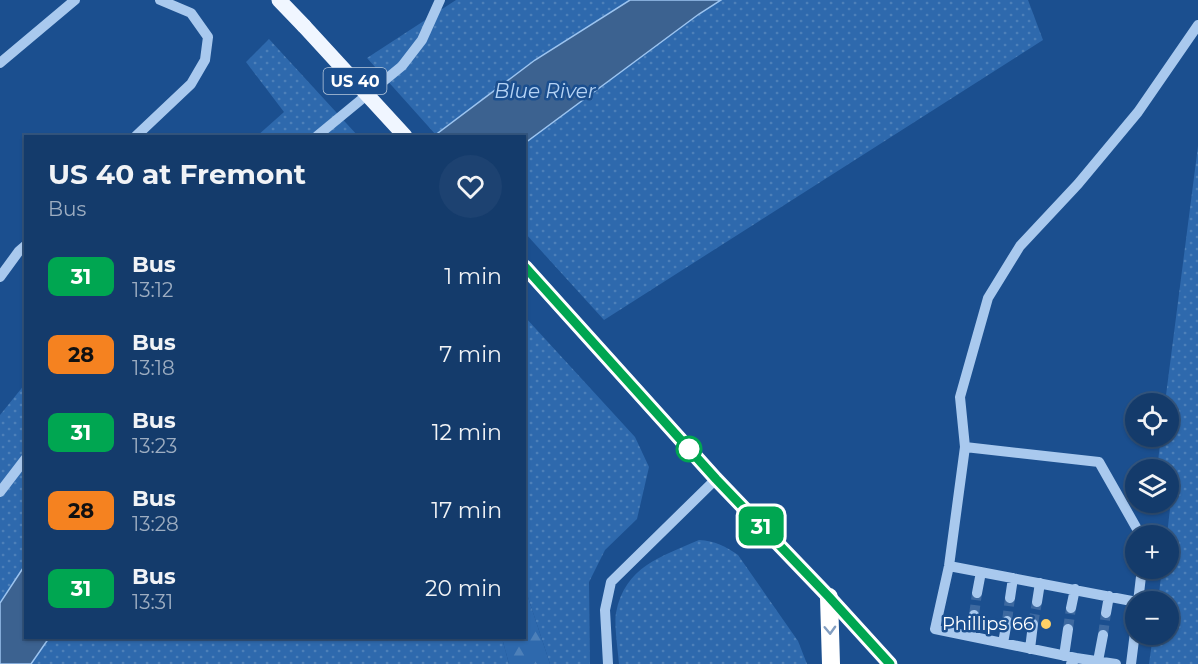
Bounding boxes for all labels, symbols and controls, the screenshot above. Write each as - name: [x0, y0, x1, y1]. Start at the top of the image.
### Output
- road number: US 40: [324, 68, 386, 94]
- water label: Blue River: [494, 79, 597, 103]
- button: heart: [439, 155, 502, 218]
- text: US 40 at Fremont: [48, 157, 306, 191]
- text: Bus: [48, 197, 86, 221]
- text: Bus: [132, 251, 176, 278]
- text: 1 min: [444, 263, 502, 290]
- text: 31: [71, 264, 91, 289]
- text: 13:12: [132, 278, 173, 302]
- text: Bus: [132, 329, 176, 356]
- text: 7 min: [439, 341, 502, 368]
- text: 28: [68, 342, 94, 367]
- text: 13:18: [132, 356, 175, 380]
- map controls: [1125, 393, 1179, 645]
- button: locate: [1125, 393, 1179, 447]
- text: Bus: [132, 407, 176, 434]
- text: 12 min: [432, 419, 502, 446]
- text: 31: [71, 420, 91, 445]
- text: 13:23: [132, 434, 177, 458]
- unlabelled marker: [676, 436, 702, 462]
- button: layers: [1125, 459, 1179, 513]
- text: Bus: [132, 485, 176, 512]
- text: 17 min: [431, 497, 502, 524]
- text: 28: [68, 498, 94, 523]
- line badge: 31: [734, 506, 788, 546]
- text: 13:28: [132, 512, 179, 536]
- text: 31: [751, 514, 771, 539]
- button: +: [1125, 525, 1179, 579]
- text: Bus: [132, 563, 176, 590]
- text: 20 min: [425, 575, 502, 602]
- text: 31: [71, 576, 91, 601]
- text: 13:31: [132, 590, 173, 614]
- button: −: [1125, 591, 1179, 645]
- place label: Phillips 66: [942, 613, 1034, 635]
- marker: Phillips 66: [1039, 617, 1053, 631]
- one-way arrow: [824, 626, 836, 635]

